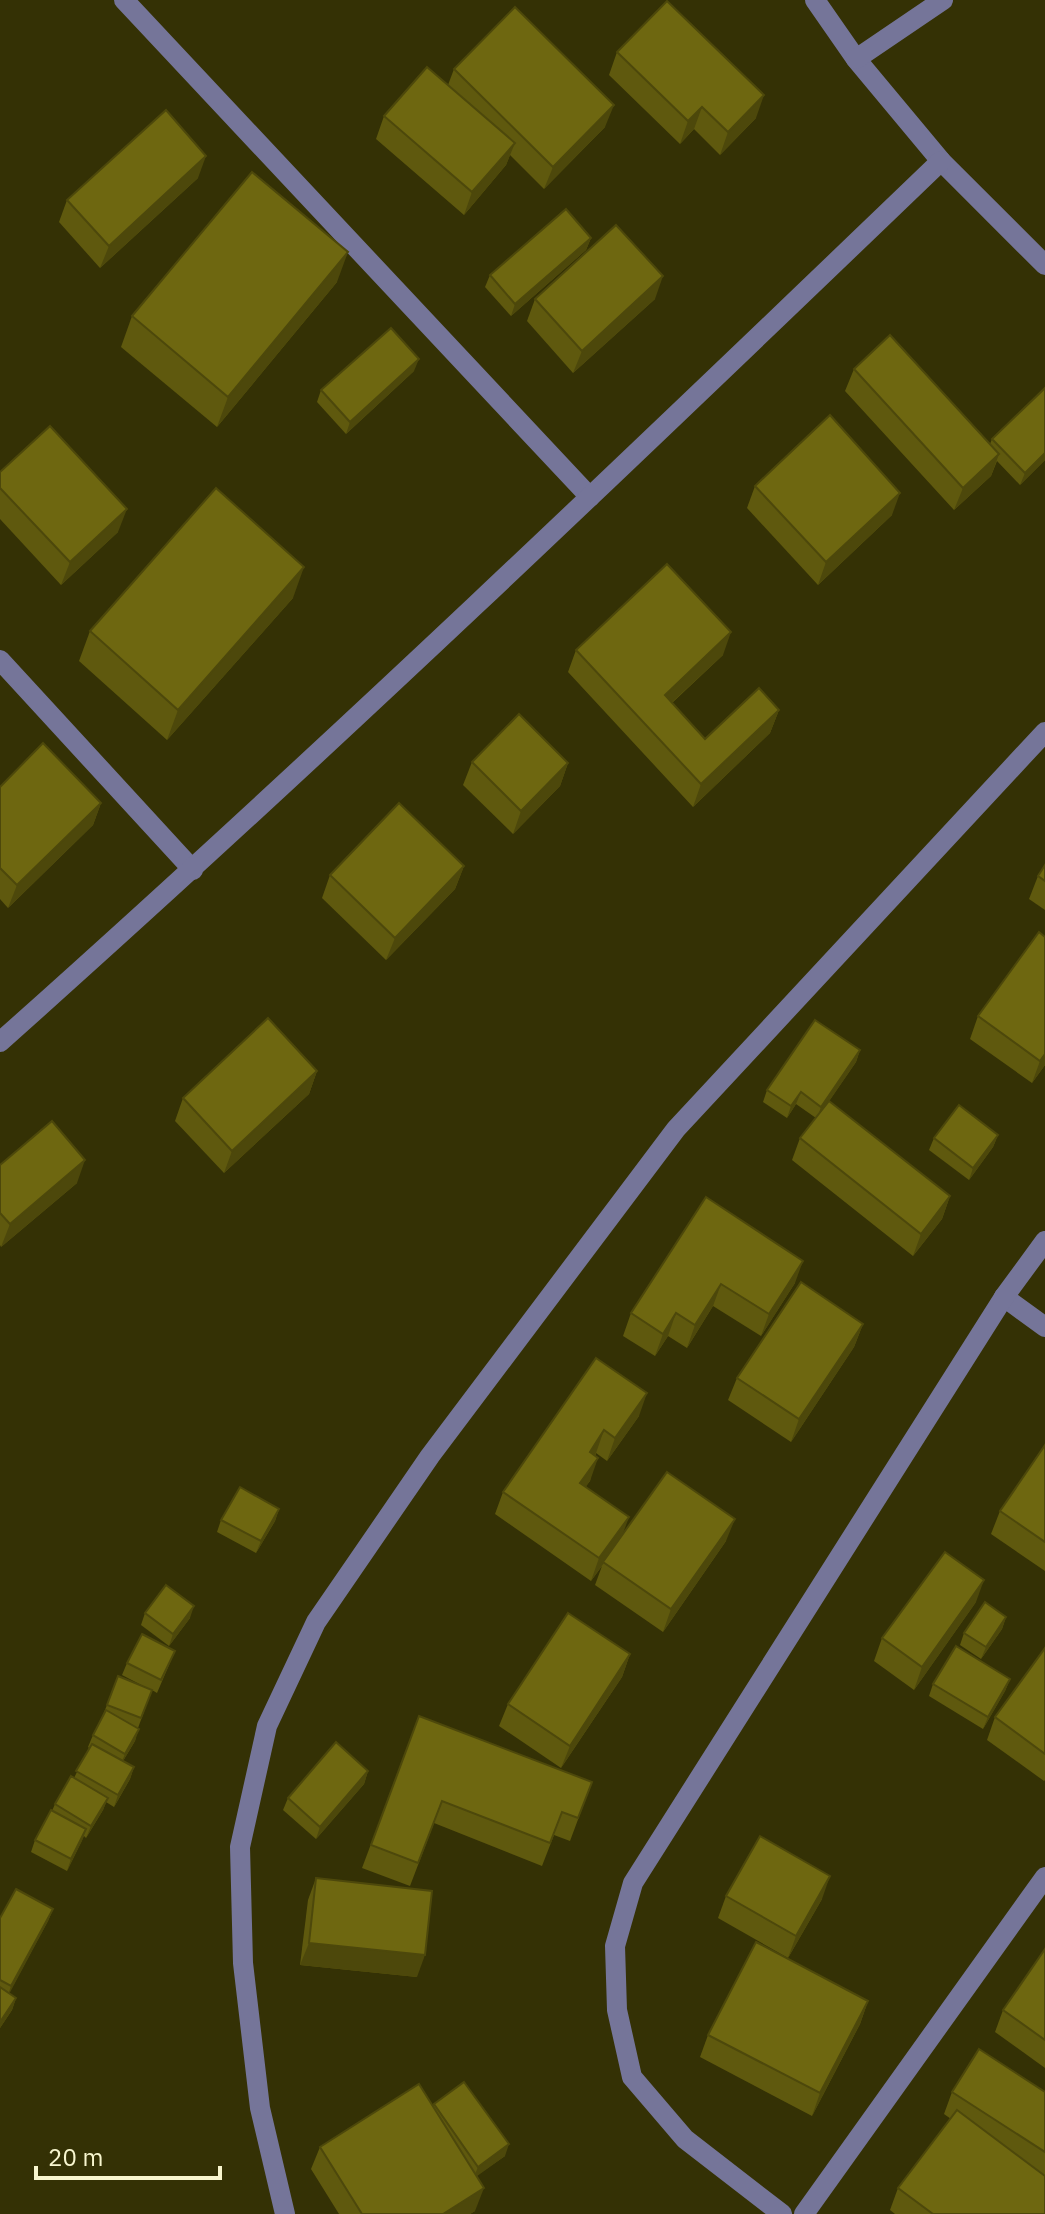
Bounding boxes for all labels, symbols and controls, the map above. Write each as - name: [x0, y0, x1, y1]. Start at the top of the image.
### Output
- scale bar: [36, 2130, 220, 2180]
- text: 20 m: [48, 2141, 103, 2173]

